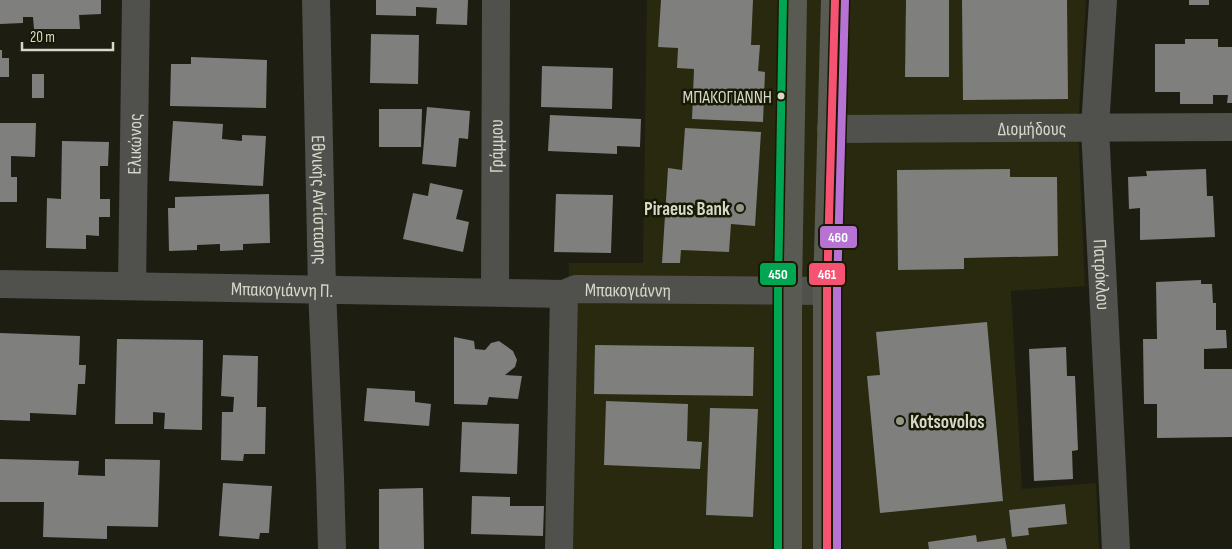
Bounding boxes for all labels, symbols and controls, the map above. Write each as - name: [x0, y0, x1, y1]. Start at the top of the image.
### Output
- scale bar: [22, 20, 114, 52]
- text: 20 m: [30, 28, 55, 47]
- place label: ΜΠΑΚΟΓΙΑΝΝΗ: [683, 87, 772, 108]
- marker: ΜΠΑΚΟΓΙΑΝΝΗ: [776, 91, 786, 101]
- street label: Ελικώνος: [124, 113, 147, 175]
- street label: Διομήδους: [998, 118, 1066, 141]
- street label: Γράμμου: [485, 119, 509, 173]
- street label: Εθνικής Αντίστασης: [306, 135, 331, 265]
- place label: Piraeus Bank: [644, 198, 730, 221]
- marker: Piraeus Bank: [734, 202, 746, 214]
- line badge: 460: [819, 225, 858, 249]
- text: 460: [828, 229, 848, 246]
- street label: Πατρόκλου: [1088, 239, 1114, 311]
- line badge: 450: [759, 262, 797, 286]
- line badge: 461: [808, 262, 846, 286]
- text: 450: [768, 266, 788, 283]
- text: 461: [818, 266, 837, 283]
- street label: Μπακογιάννη Π.: [231, 278, 333, 303]
- street label: Μπακογιάννη: [585, 279, 671, 303]
- place label: Kotsovolos: [910, 411, 985, 434]
- marker: Kotsovolos: [894, 415, 906, 427]

